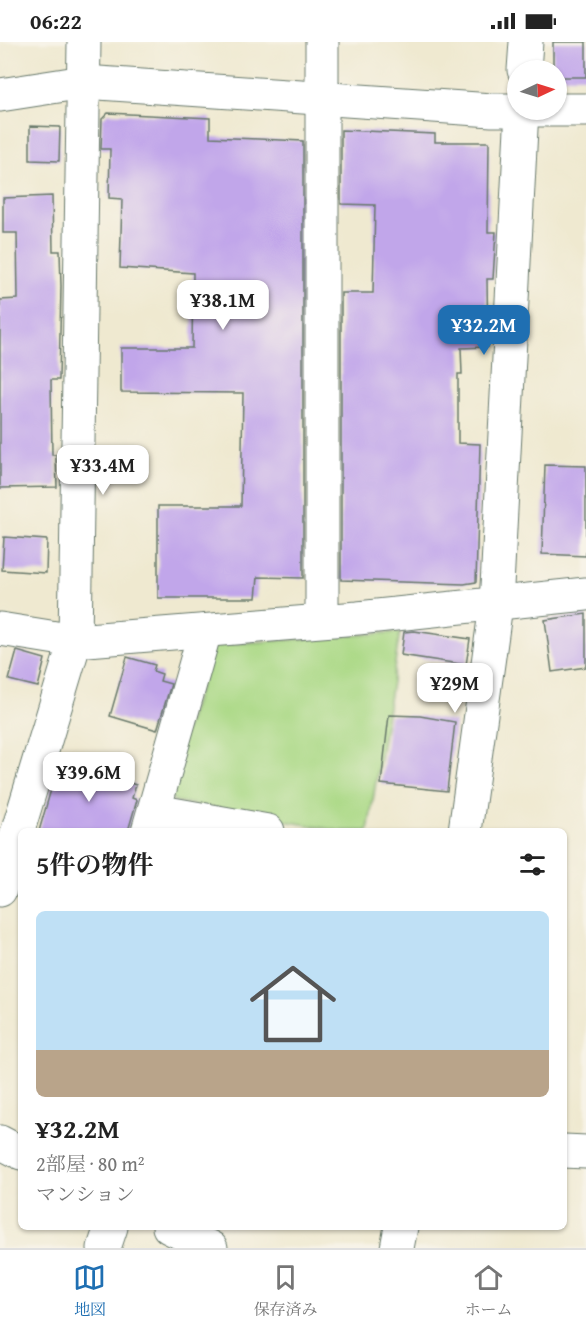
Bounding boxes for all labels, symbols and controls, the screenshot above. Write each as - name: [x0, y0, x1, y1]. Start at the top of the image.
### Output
- text: 06:22: [30, 5, 82, 37]
- north arrow: [507, 60, 567, 120]
- map controls: [507, 60, 567, 120]
- pin: ¥38.1M: [174, 280, 272, 331]
- text: ¥38.1M: [191, 285, 255, 314]
- pin: ¥32.2M: [435, 305, 533, 356]
- text: ¥32.2M: [452, 310, 516, 339]
- pin: ¥33.4M: [54, 445, 152, 496]
- text: ¥33.4M: [71, 450, 135, 479]
- pin: ¥29M: [419, 663, 491, 714]
- text: ¥29M: [431, 668, 479, 697]
- pin: ¥39.6M: [40, 752, 138, 803]
- text: ¥39.6M: [57, 757, 121, 786]
- text: 5件の物件: [36, 845, 153, 884]
- icon: filters: [516, 848, 549, 881]
- icon: home: [239, 950, 347, 1058]
- text: ¥32.2M: [36, 1109, 120, 1148]
- text: 2部屋 · 80 m²: [36, 1149, 145, 1178]
- text: マンション: [36, 1179, 135, 1208]
- tab: 地図: [73, 1261, 106, 1321]
- tab: 保存済み: [253, 1261, 317, 1321]
- tab: ホーム: [464, 1261, 512, 1321]

